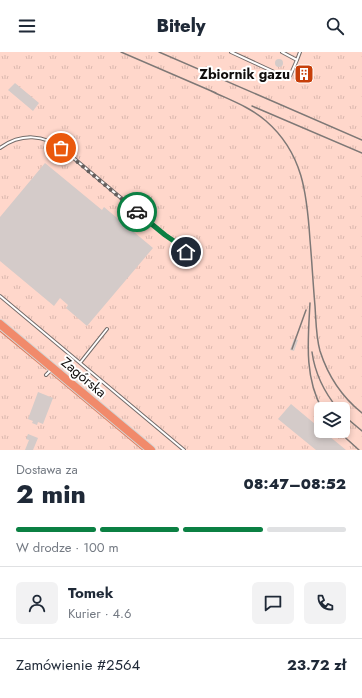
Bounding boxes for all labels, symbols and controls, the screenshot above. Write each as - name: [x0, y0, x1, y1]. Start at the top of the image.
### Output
- text: Bitely: [156, 13, 206, 39]
- icon: menu: [16, 15, 38, 37]
- icon: search: [324, 15, 346, 37]
- building icon: Zbiornik gazu: [293, 63, 315, 85]
- place label: Zbiornik gazu: [199, 64, 290, 84]
- pin: [44, 131, 78, 165]
- icon: bag: [50, 137, 72, 159]
- courier: [117, 192, 157, 232]
- icon: car: [126, 201, 148, 223]
- pin: [169, 235, 203, 269]
- icon: home: [175, 241, 197, 263]
- street label: Zagórska: [57, 352, 111, 402]
- map controls: [314, 402, 350, 438]
- button: layers: [314, 402, 350, 438]
- text: Dostawa za: [16, 460, 78, 479]
- text: 08:47–08:52: [244, 473, 346, 495]
- text: 2 min: [16, 475, 86, 513]
- text: W drodze · 100 m: [16, 538, 119, 557]
- button: person: [16, 582, 58, 624]
- text: Tomek: [68, 582, 113, 604]
- button: chat: [252, 582, 294, 624]
- button: phone: [304, 582, 346, 624]
- text: Kurier · 4.6: [68, 604, 131, 623]
- text: Zamówienie #2564: [16, 654, 140, 676]
- text: 23.72 zł: [287, 654, 346, 676]

